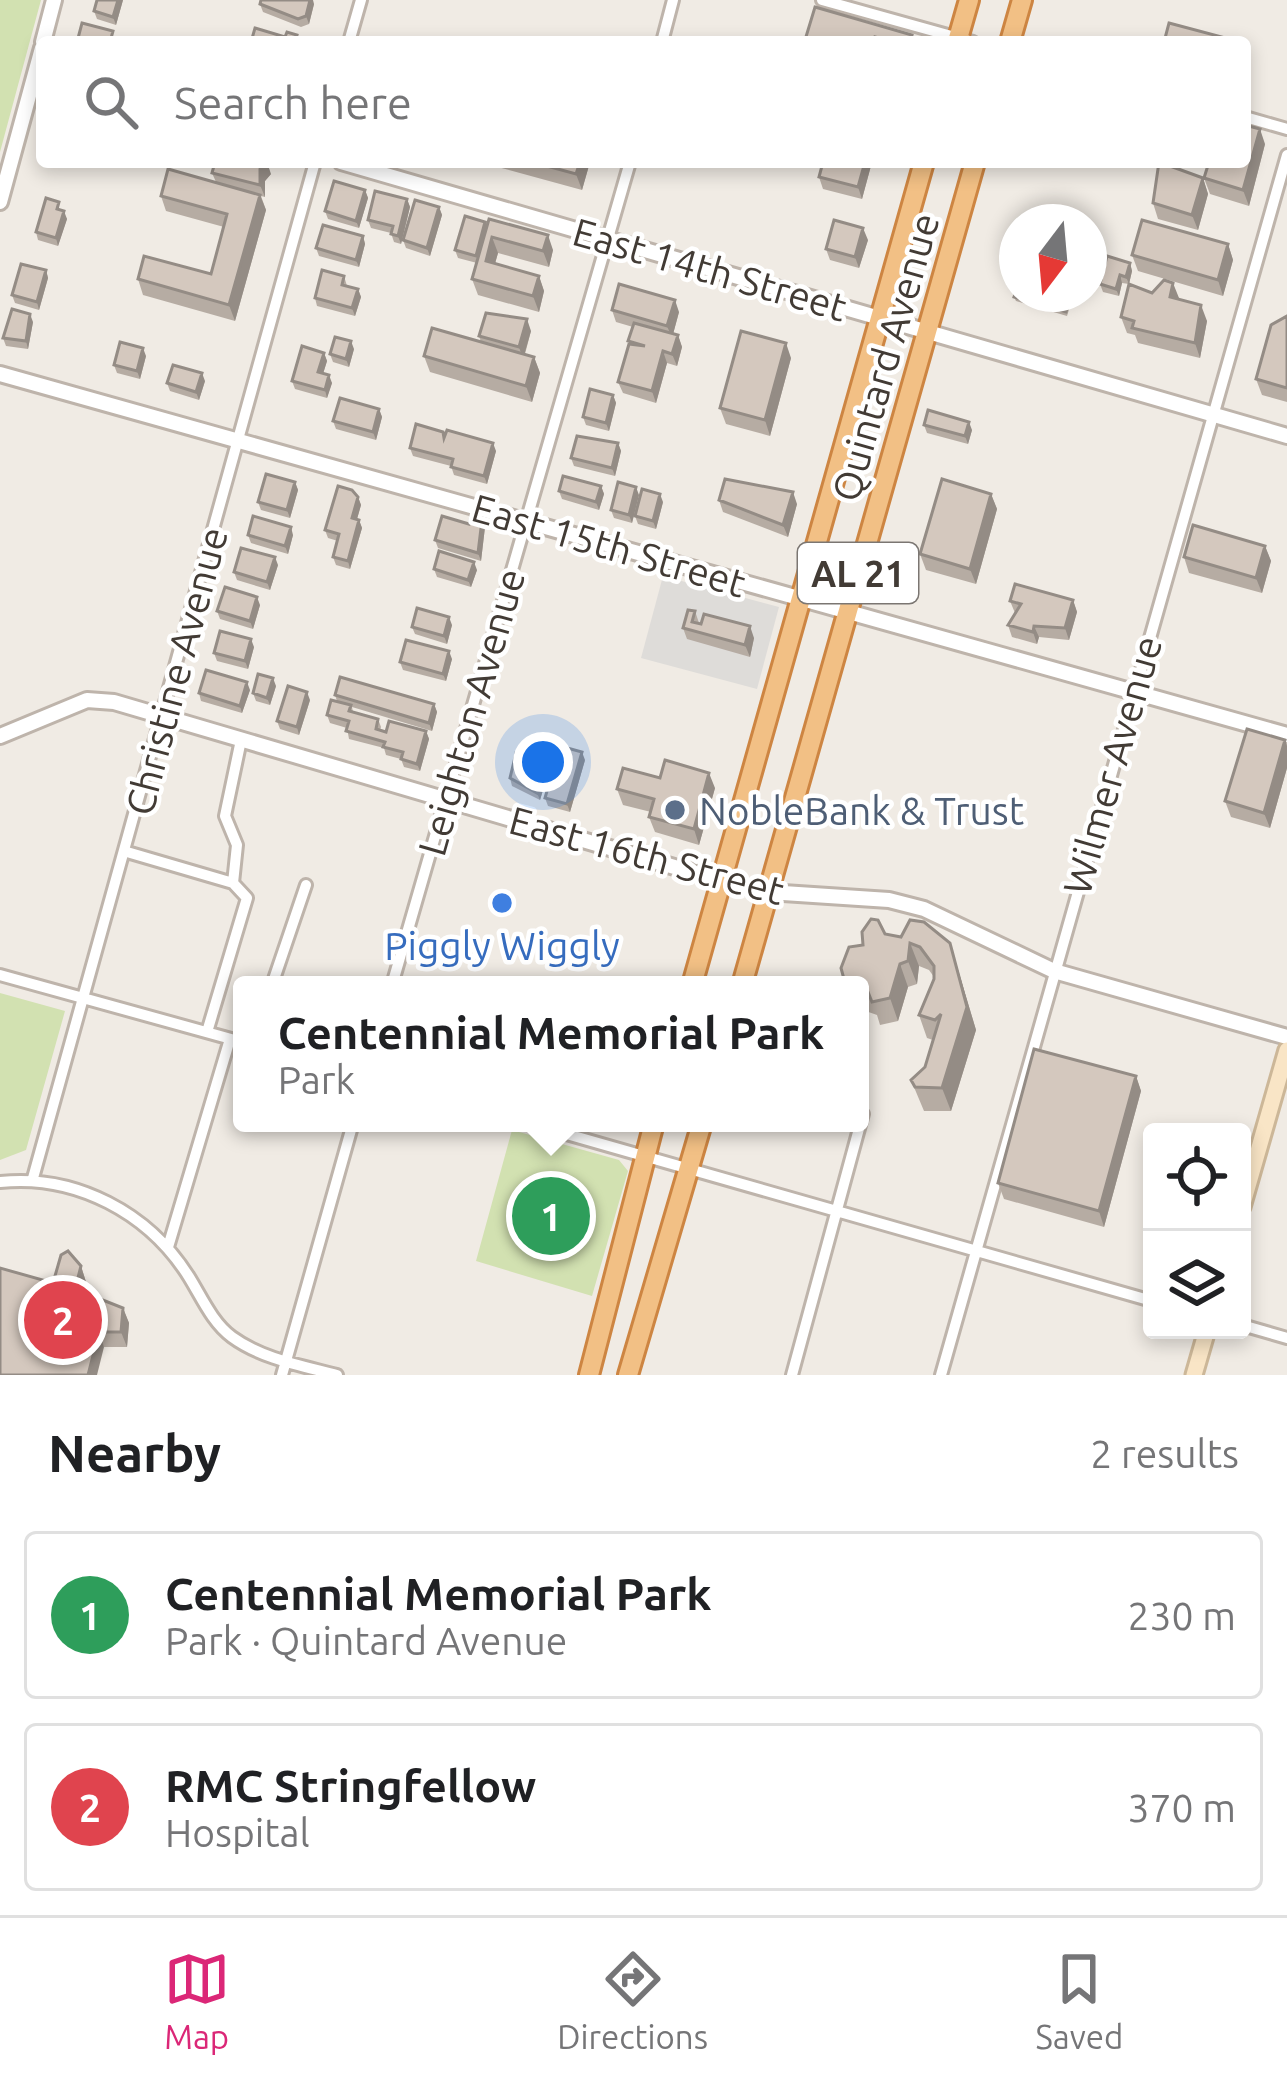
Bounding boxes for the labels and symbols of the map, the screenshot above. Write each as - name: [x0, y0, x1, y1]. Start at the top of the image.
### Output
- north arrow: [999, 204, 1107, 312]
- street label: Quintard Avenue: [823, 208, 947, 506]
- street label: East 14th Street: [568, 209, 852, 329]
- street label: East 15th Street: [467, 485, 751, 605]
- street label: Christine Avenue: [117, 522, 235, 820]
- road number: AL 21: [798, 543, 918, 603]
- street label: Leighton Avenue: [410, 564, 532, 860]
- street label: Wilmer Avenue: [1055, 631, 1169, 899]
- your location: [513, 732, 573, 792]
- place label: NobleBank & Trust: [699, 789, 1024, 832]
- marker: NobleBank & Trust: [662, 797, 688, 823]
- street label: East 16th Street: [505, 798, 789, 912]
- marker: Piggly Wiggly: [489, 890, 515, 916]
- place label: Piggly Wiggly: [384, 924, 620, 967]
- pin: 1: [512, 1171, 590, 1261]
- pin: 2: [24, 1275, 102, 1365]

